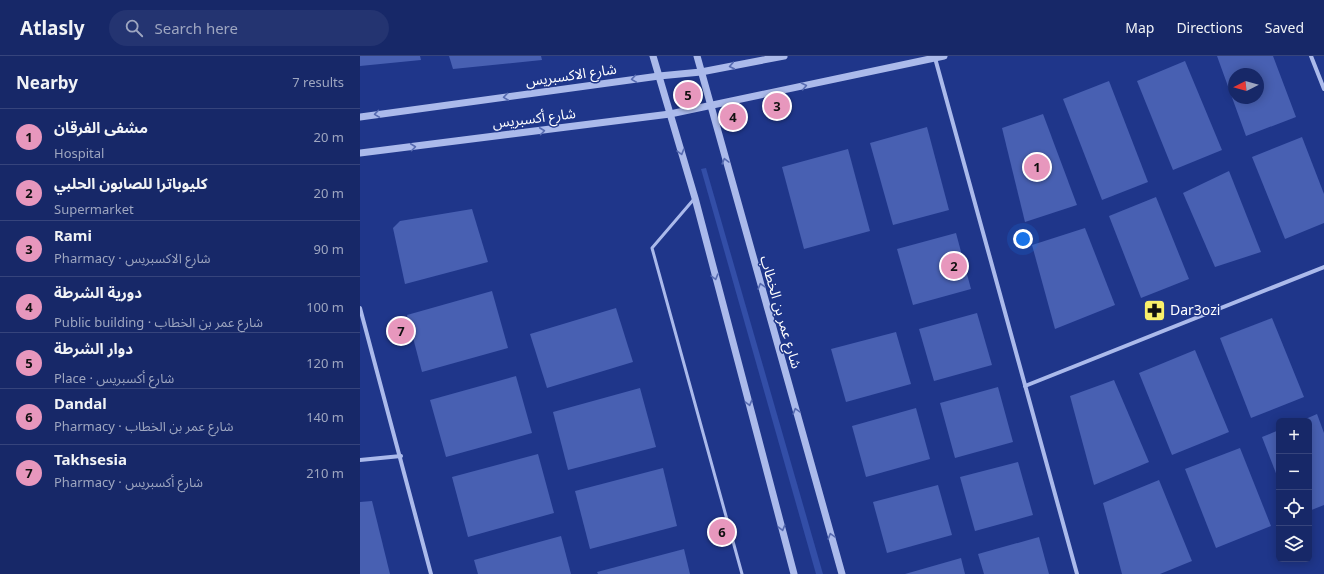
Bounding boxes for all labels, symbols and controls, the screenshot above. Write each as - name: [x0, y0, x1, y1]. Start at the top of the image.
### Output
- search box: [109, 10, 389, 46]
- text: Atlasly: [20, 15, 85, 41]
- icon: search: [123, 17, 145, 39]
- text: Search here: [155, 18, 238, 38]
- text: Map: [1125, 18, 1154, 37]
- text: Directions: [1176, 18, 1243, 37]
- text: Saved: [1265, 18, 1304, 37]
- street label: شارع الاكسبريس: [524, 59, 618, 92]
- one-way arrow: [729, 62, 735, 70]
- north arrow: [1228, 68, 1264, 104]
- text: Nearby: [16, 71, 78, 94]
- text: 7 results: [292, 73, 344, 91]
- one-way arrow: [631, 75, 638, 84]
- pin: 5: [675, 80, 701, 110]
- one-way arrow: [801, 83, 807, 91]
- pin: 3: [764, 91, 790, 121]
- one-way arrow: [503, 92, 509, 101]
- pin: 4: [720, 102, 746, 132]
- street label: شارع أكسبريس: [491, 103, 577, 134]
- one-way arrow: [374, 109, 380, 118]
- text: مشفى الفرقان: [54, 117, 148, 137]
- one-way arrow: [539, 126, 545, 135]
- text: 1: [25, 128, 33, 146]
- text: 20 m: [314, 128, 344, 146]
- one-way arrow: [410, 143, 416, 152]
- text: Hospital: [54, 144, 104, 162]
- one-way arrow: [676, 148, 685, 155]
- pin: 1: [1024, 152, 1050, 182]
- one-way arrow: [722, 158, 730, 164]
- text: كليوباترا للصابون الحلبي: [54, 173, 208, 193]
- text: 2: [25, 184, 33, 202]
- text: 20 m: [314, 184, 344, 202]
- text: Supermarket: [54, 200, 134, 218]
- text: Rami: [54, 225, 92, 245]
- your location: [1013, 229, 1033, 249]
- text: 3: [25, 240, 33, 258]
- text: 90 m: [314, 240, 344, 258]
- text: Pharmacy · شارع الاكسبريس: [54, 249, 211, 267]
- pin: 2: [941, 251, 967, 281]
- street label: شارع عمر بن الخطاب: [754, 253, 807, 371]
- one-way arrow: [711, 274, 719, 280]
- text: دورية الشرطة: [54, 282, 142, 302]
- one-way arrow: [757, 283, 765, 290]
- pharmacy icon: Dar3ozi: [1142, 297, 1168, 323]
- text: 4: [25, 298, 33, 316]
- text: 100 m: [306, 298, 344, 316]
- place label: Dar3ozi: [1170, 300, 1220, 319]
- text: Public building · شارع عمر بن الخطاب: [54, 313, 263, 331]
- pin: 7: [388, 316, 414, 346]
- text: دوار الشرطة: [54, 338, 133, 358]
- text: 5: [25, 354, 33, 372]
- text: 120 m: [306, 354, 344, 372]
- text: Place · شارع أكسبريس: [54, 369, 174, 387]
- text: Dandal: [54, 393, 107, 413]
- one-way arrow: [744, 399, 753, 406]
- text: 6: [25, 408, 33, 426]
- text: 140 m: [306, 408, 344, 426]
- one-way arrow: [792, 408, 801, 415]
- text: Pharmacy · شارع عمر بن الخطاب: [54, 417, 233, 435]
- map controls: [1276, 418, 1312, 562]
- button: +: [1276, 418, 1312, 454]
- text: Takhsesia: [54, 449, 127, 469]
- button: −: [1276, 454, 1312, 490]
- text: 7: [25, 464, 33, 482]
- text: 210 m: [306, 464, 344, 482]
- text: Pharmacy · شارع أكسبريس: [54, 473, 203, 491]
- button: locate: [1276, 490, 1312, 526]
- pin: 6: [709, 517, 735, 547]
- one-way arrow: [777, 524, 786, 531]
- button: layers: [1276, 526, 1312, 562]
- one-way arrow: [827, 533, 836, 540]

